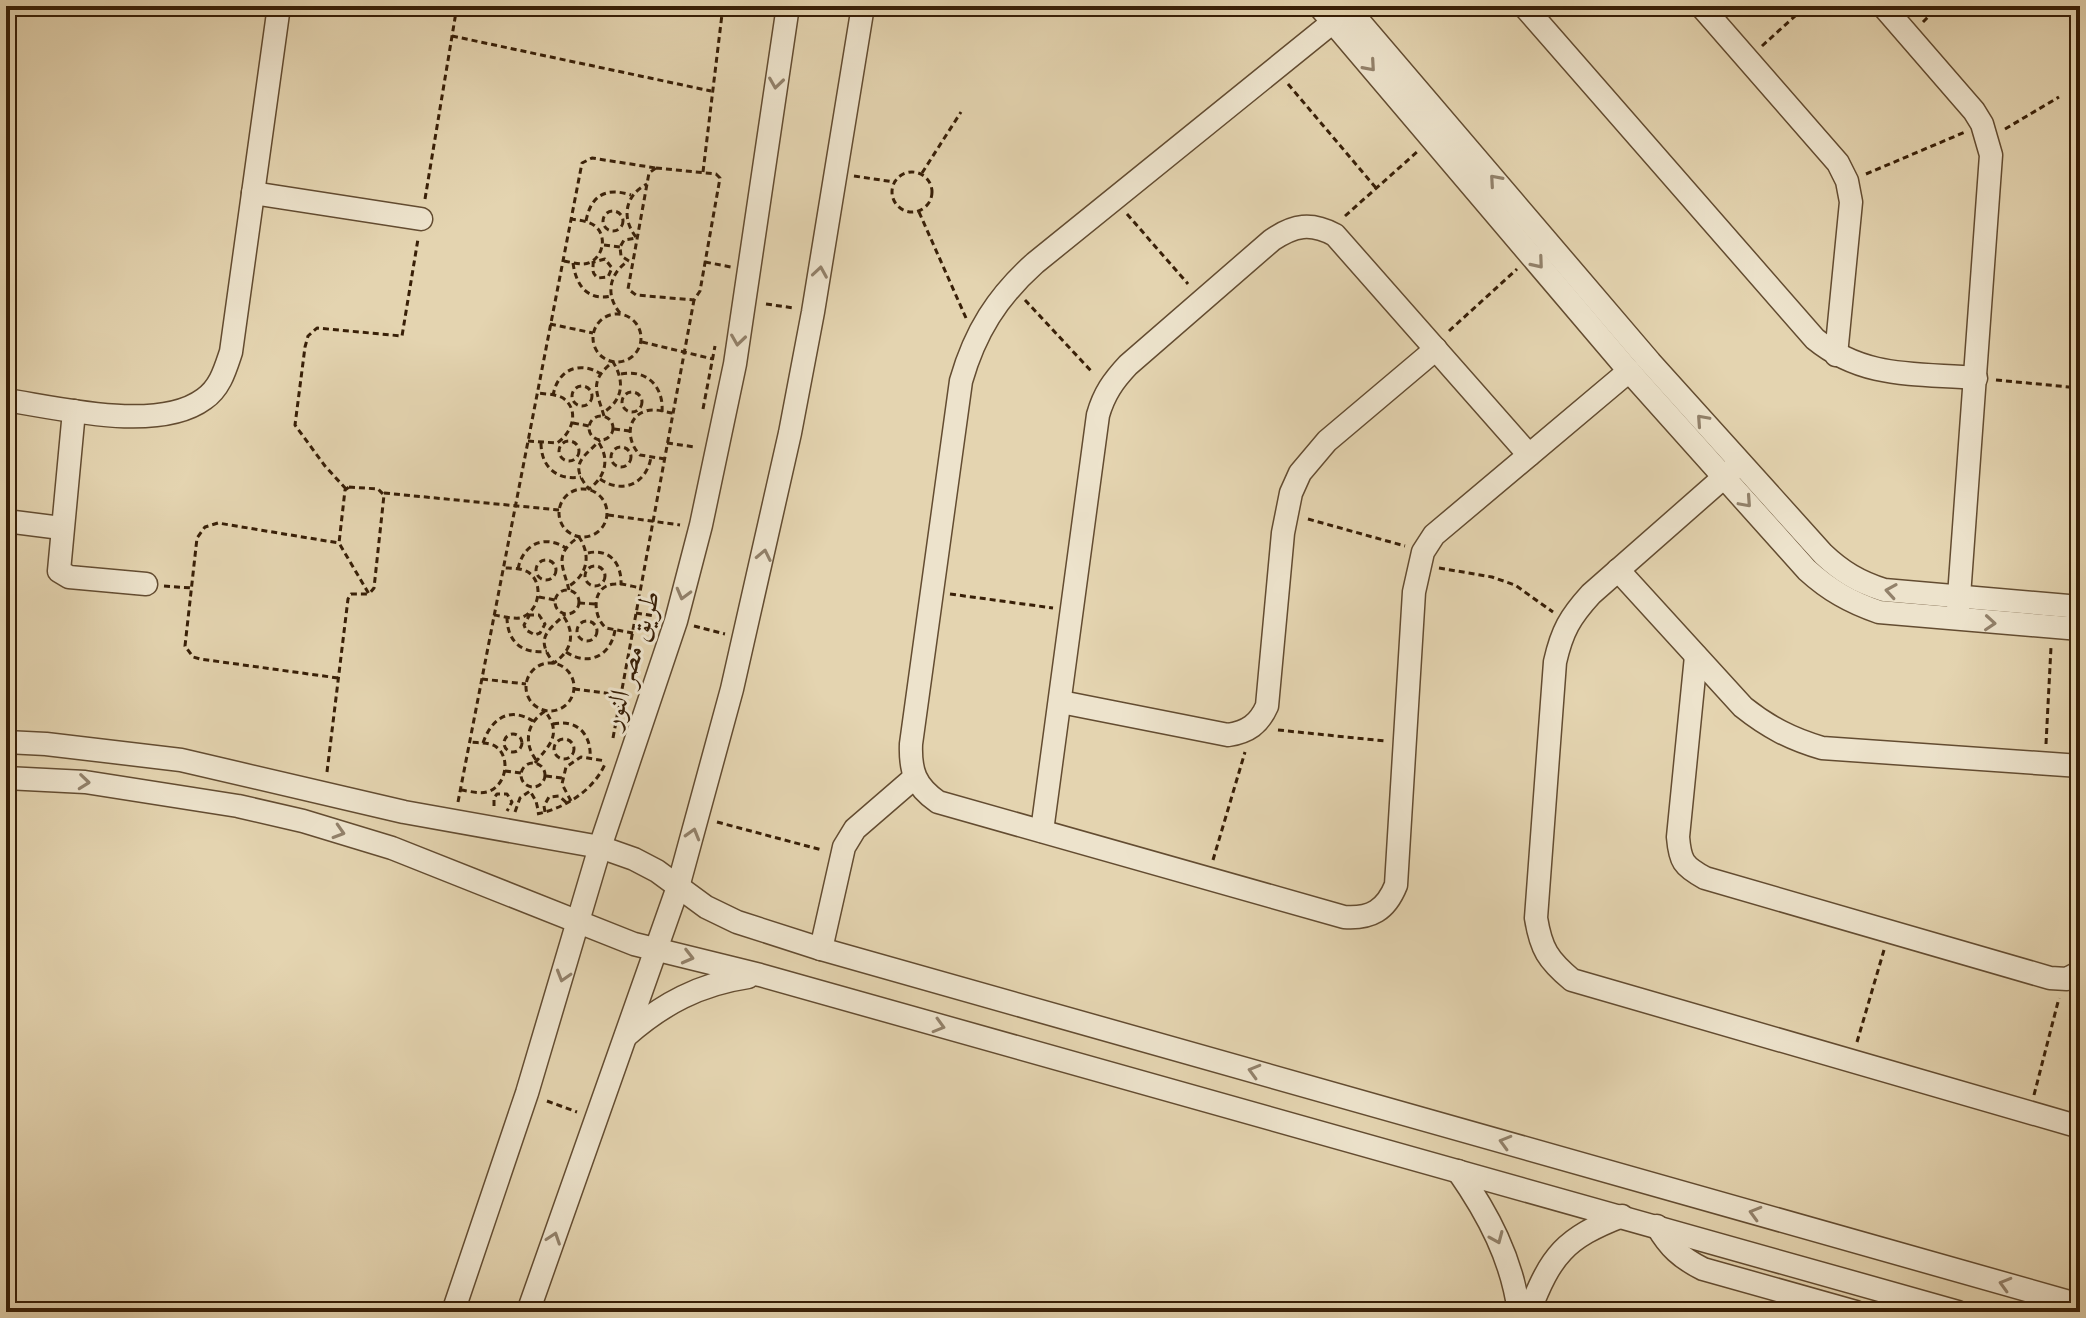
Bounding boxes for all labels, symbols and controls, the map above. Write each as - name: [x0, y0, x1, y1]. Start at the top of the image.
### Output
- one-way arrow: [1360, 56, 1374, 71]
- one-way arrow: [768, 76, 785, 90]
- one-way arrow: [1490, 175, 1505, 190]
- one-way arrow: [1528, 254, 1543, 269]
- one-way arrow: [811, 265, 828, 279]
- one-way arrow: [730, 334, 747, 347]
- one-way arrow: [1697, 414, 1711, 429]
- one-way arrow: [1736, 492, 1750, 507]
- one-way arrow: [755, 548, 772, 562]
- one-way arrow: [1884, 583, 1898, 600]
- street label: طريق مصر النور: [594, 586, 670, 736]
- one-way arrow: [675, 587, 692, 601]
- one-way arrow: [1984, 614, 1997, 631]
- one-way arrow: [78, 774, 91, 791]
- one-way arrow: [331, 823, 345, 839]
- one-way arrow: [684, 827, 700, 841]
- one-way arrow: [681, 948, 695, 965]
- one-way arrow: [556, 968, 572, 982]
- one-way arrow: [932, 1016, 946, 1033]
- one-way arrow: [1248, 1064, 1262, 1081]
- one-way arrow: [1498, 1135, 1512, 1151]
- one-way arrow: [1748, 1206, 1762, 1222]
- one-way arrow: [1488, 1230, 1504, 1244]
- one-way arrow: [544, 1232, 561, 1246]
- one-way arrow: [1998, 1276, 2012, 1293]

